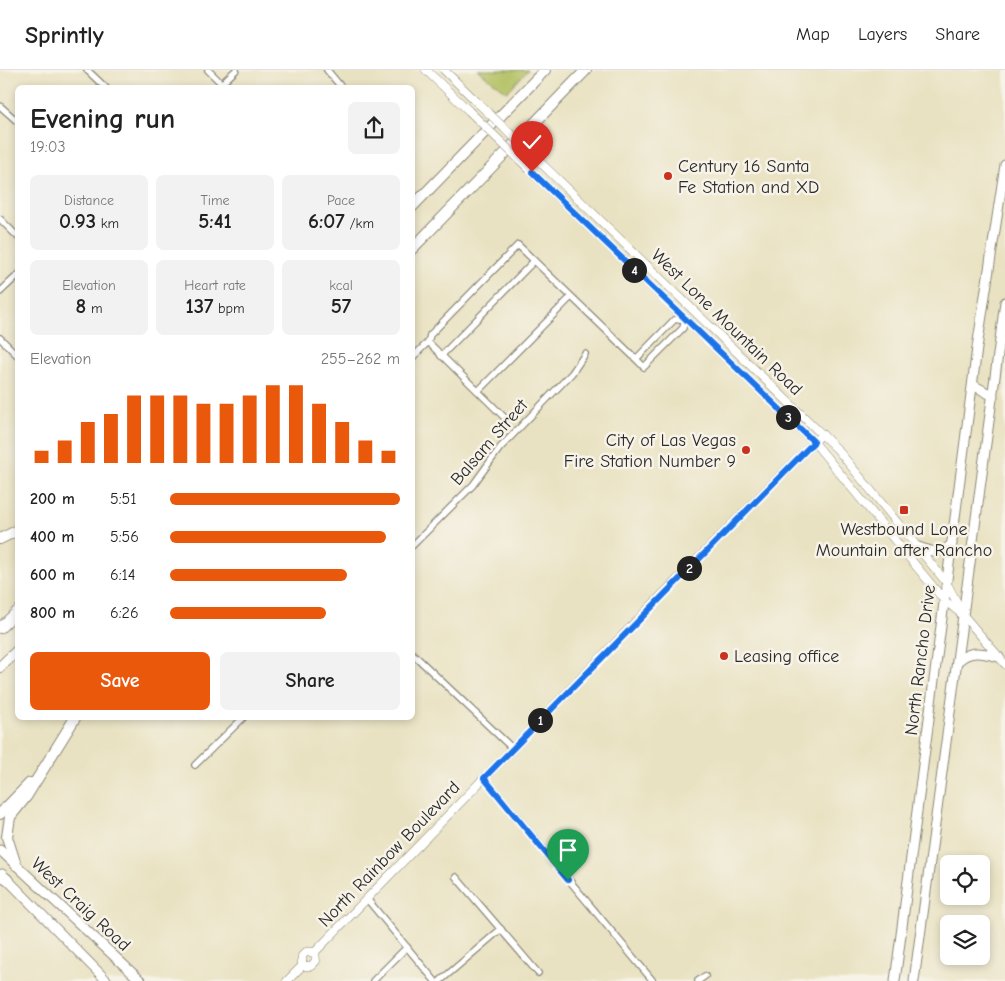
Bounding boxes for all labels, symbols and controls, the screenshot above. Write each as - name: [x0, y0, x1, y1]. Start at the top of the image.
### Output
- text: Sprintly: [25, 21, 104, 49]
- text: Map: [796, 24, 830, 45]
- text: Layers: [858, 24, 907, 45]
- text: Share: [935, 24, 980, 45]
- button: share: [348, 102, 400, 154]
- text: Evening run: [30, 103, 175, 135]
- pin: [511, 121, 553, 172]
- icon: check: [518, 128, 546, 156]
- text: 19:03: [30, 138, 66, 156]
- place label: Century 16 Santa Fe Station and XD: [678, 156, 819, 198]
- marker: Century 16 Santa Fe Station and XD: [662, 170, 674, 182]
- text: Distance: [64, 192, 114, 209]
- text: Time: [200, 192, 230, 209]
- text: Pace: [327, 192, 355, 209]
- text: 0.93: [59, 209, 96, 233]
- text: 5:41: [198, 209, 232, 233]
- text: 6:07: [308, 209, 345, 233]
- text: km: [96, 215, 119, 232]
- text: /km: [345, 215, 374, 232]
- street label: West Lone Mountain Road: [647, 245, 807, 400]
- pin: 4: [622, 258, 646, 282]
- text: 4: [631, 262, 638, 279]
- text: Elevation: [62, 277, 116, 294]
- text: Heart rate: [184, 277, 246, 294]
- text: kcal: [329, 277, 353, 294]
- text: 8: [75, 294, 86, 318]
- text: 137: [185, 294, 213, 318]
- text: 57: [331, 294, 351, 318]
- text: m: [86, 300, 103, 317]
- text: bpm: [213, 300, 245, 317]
- text: Elevation: [30, 350, 91, 368]
- text: 255–262 m: [321, 350, 400, 368]
- street label: Balsam Street: [446, 394, 533, 490]
- pin: 3: [776, 404, 800, 430]
- text: 3: [785, 409, 792, 426]
- place label: City of Las Vegas Fire Station Number 9: [564, 430, 736, 472]
- marker: City of Las Vegas Fire Station Number 9: [740, 444, 752, 456]
- text: 200 m: [30, 490, 75, 508]
- text: 5:51: [110, 490, 137, 508]
- marker: Westbound Lone Mountain after Rancho: [898, 504, 910, 516]
- place label: Westbound Lone Mountain after Rancho: [816, 519, 992, 561]
- text: 400 m: [30, 528, 74, 546]
- text: 5:56: [110, 528, 139, 546]
- pin: 2: [676, 556, 702, 580]
- text: 2: [686, 560, 693, 577]
- text: 600 m: [30, 566, 75, 584]
- text: 6:14: [110, 566, 136, 584]
- street label: North Rancho Drive: [901, 584, 940, 737]
- text: 800 m: [30, 604, 75, 622]
- text: 6:26: [110, 604, 139, 622]
- place label: Leasing office: [734, 646, 839, 667]
- marker: Leasing office: [718, 650, 730, 662]
- button: Save: [30, 652, 210, 710]
- button: Share: [220, 652, 400, 710]
- pin: 1: [528, 708, 552, 732]
- text: 1: [538, 712, 543, 729]
- street label: North Rainbow Boulevard: [314, 777, 464, 932]
- pin: [547, 829, 589, 880]
- icon: arrive: [554, 836, 582, 864]
- street label: West Craig Road: [27, 853, 135, 956]
- map controls: [940, 855, 990, 965]
- button: locate: [940, 855, 990, 905]
- button: layers: [940, 915, 990, 965]

